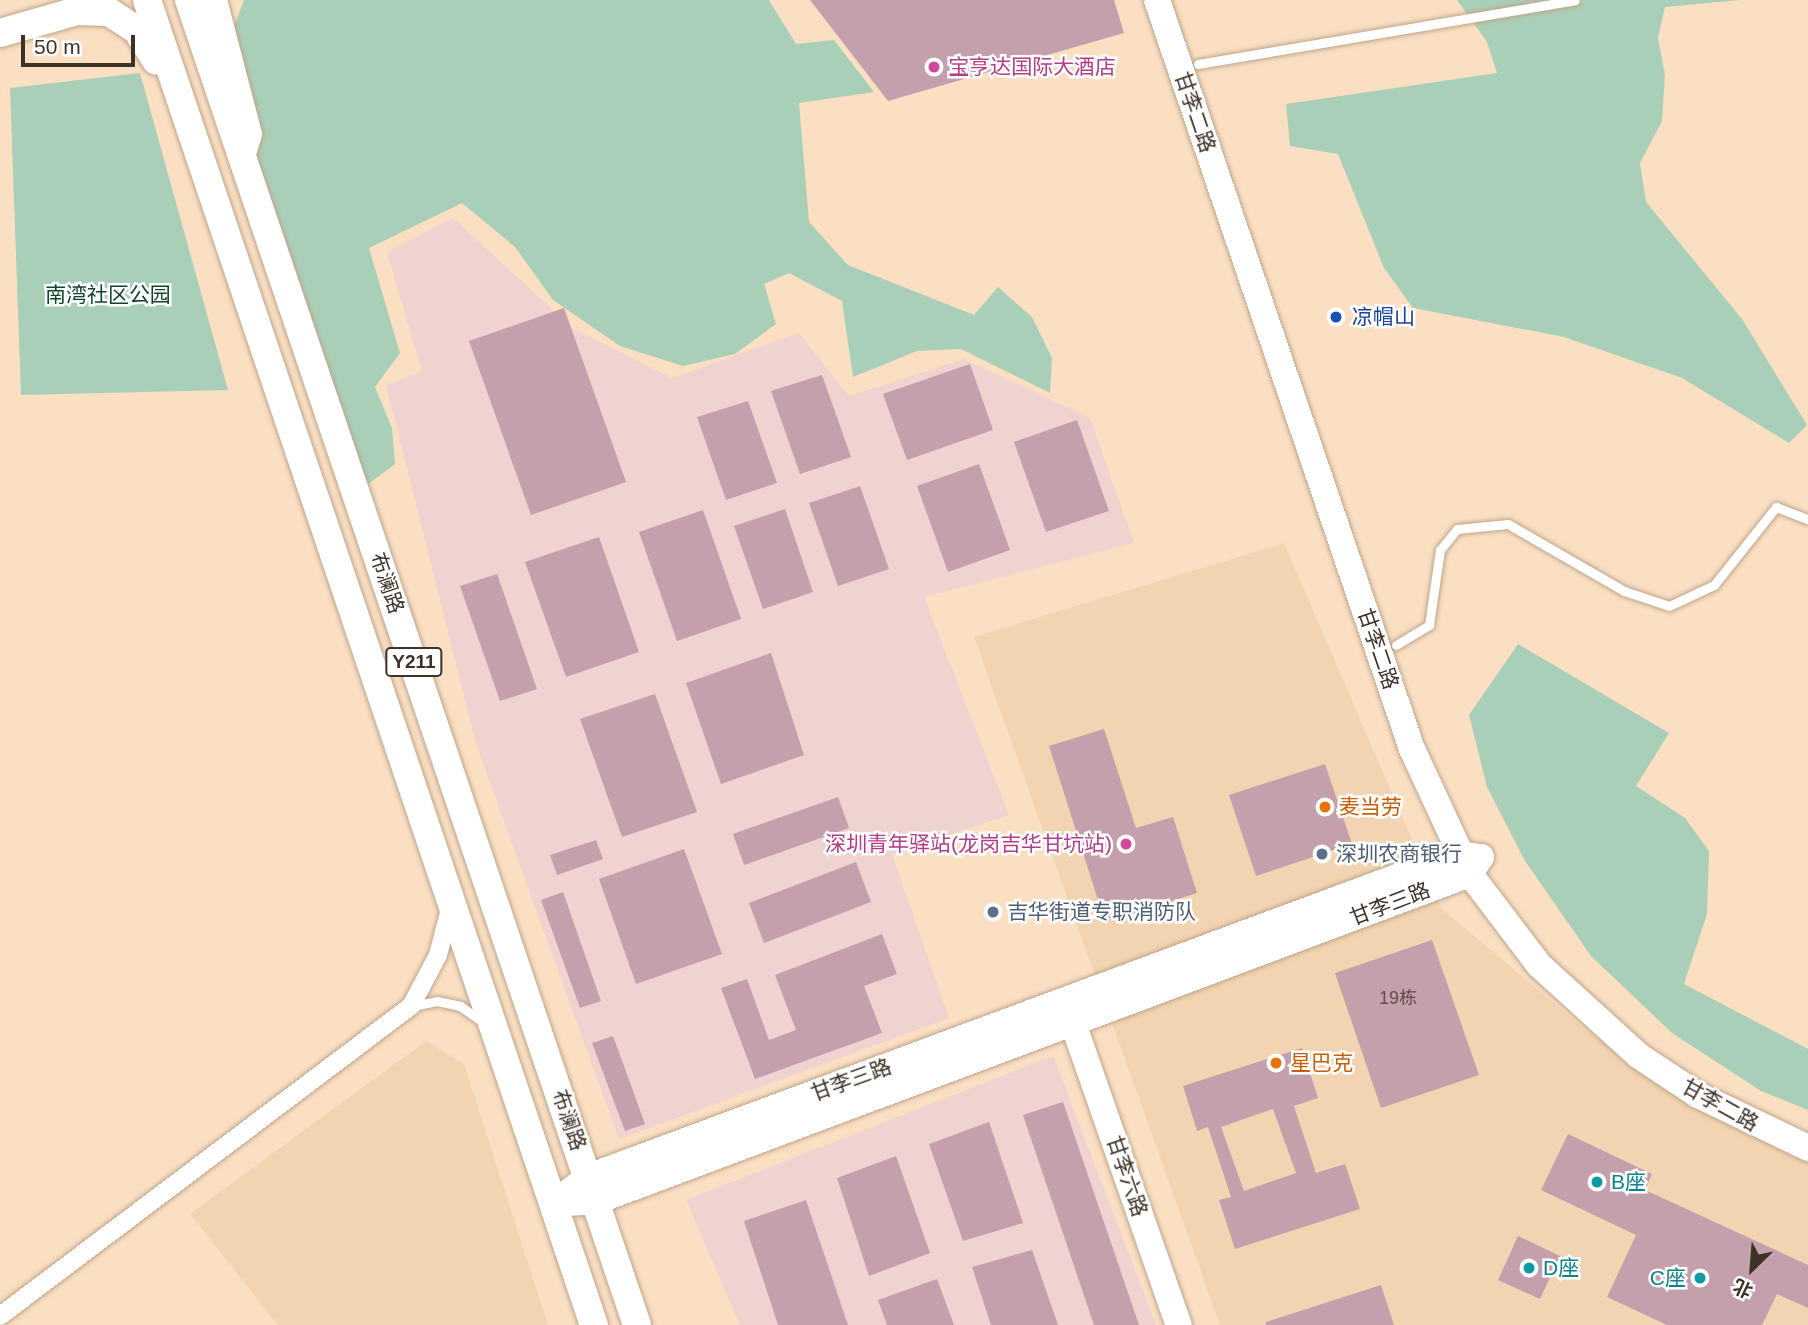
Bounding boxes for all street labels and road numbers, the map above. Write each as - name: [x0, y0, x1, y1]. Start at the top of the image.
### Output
- street label: 甘李二路: [1169, 68, 1221, 156]
- street label: 布澜路: [365, 549, 409, 617]
- street label: 甘李二路: [1352, 605, 1404, 693]
- road number: Y211: [384, 646, 444, 678]
- street label: 甘李三路: [1346, 877, 1434, 931]
- street label: 甘李三路: [807, 1054, 895, 1106]
- street label: 甘李二路: [1677, 1074, 1763, 1136]
- street label: 布澜路: [547, 1086, 591, 1154]
- street label: 甘李六路: [1101, 1132, 1153, 1220]

